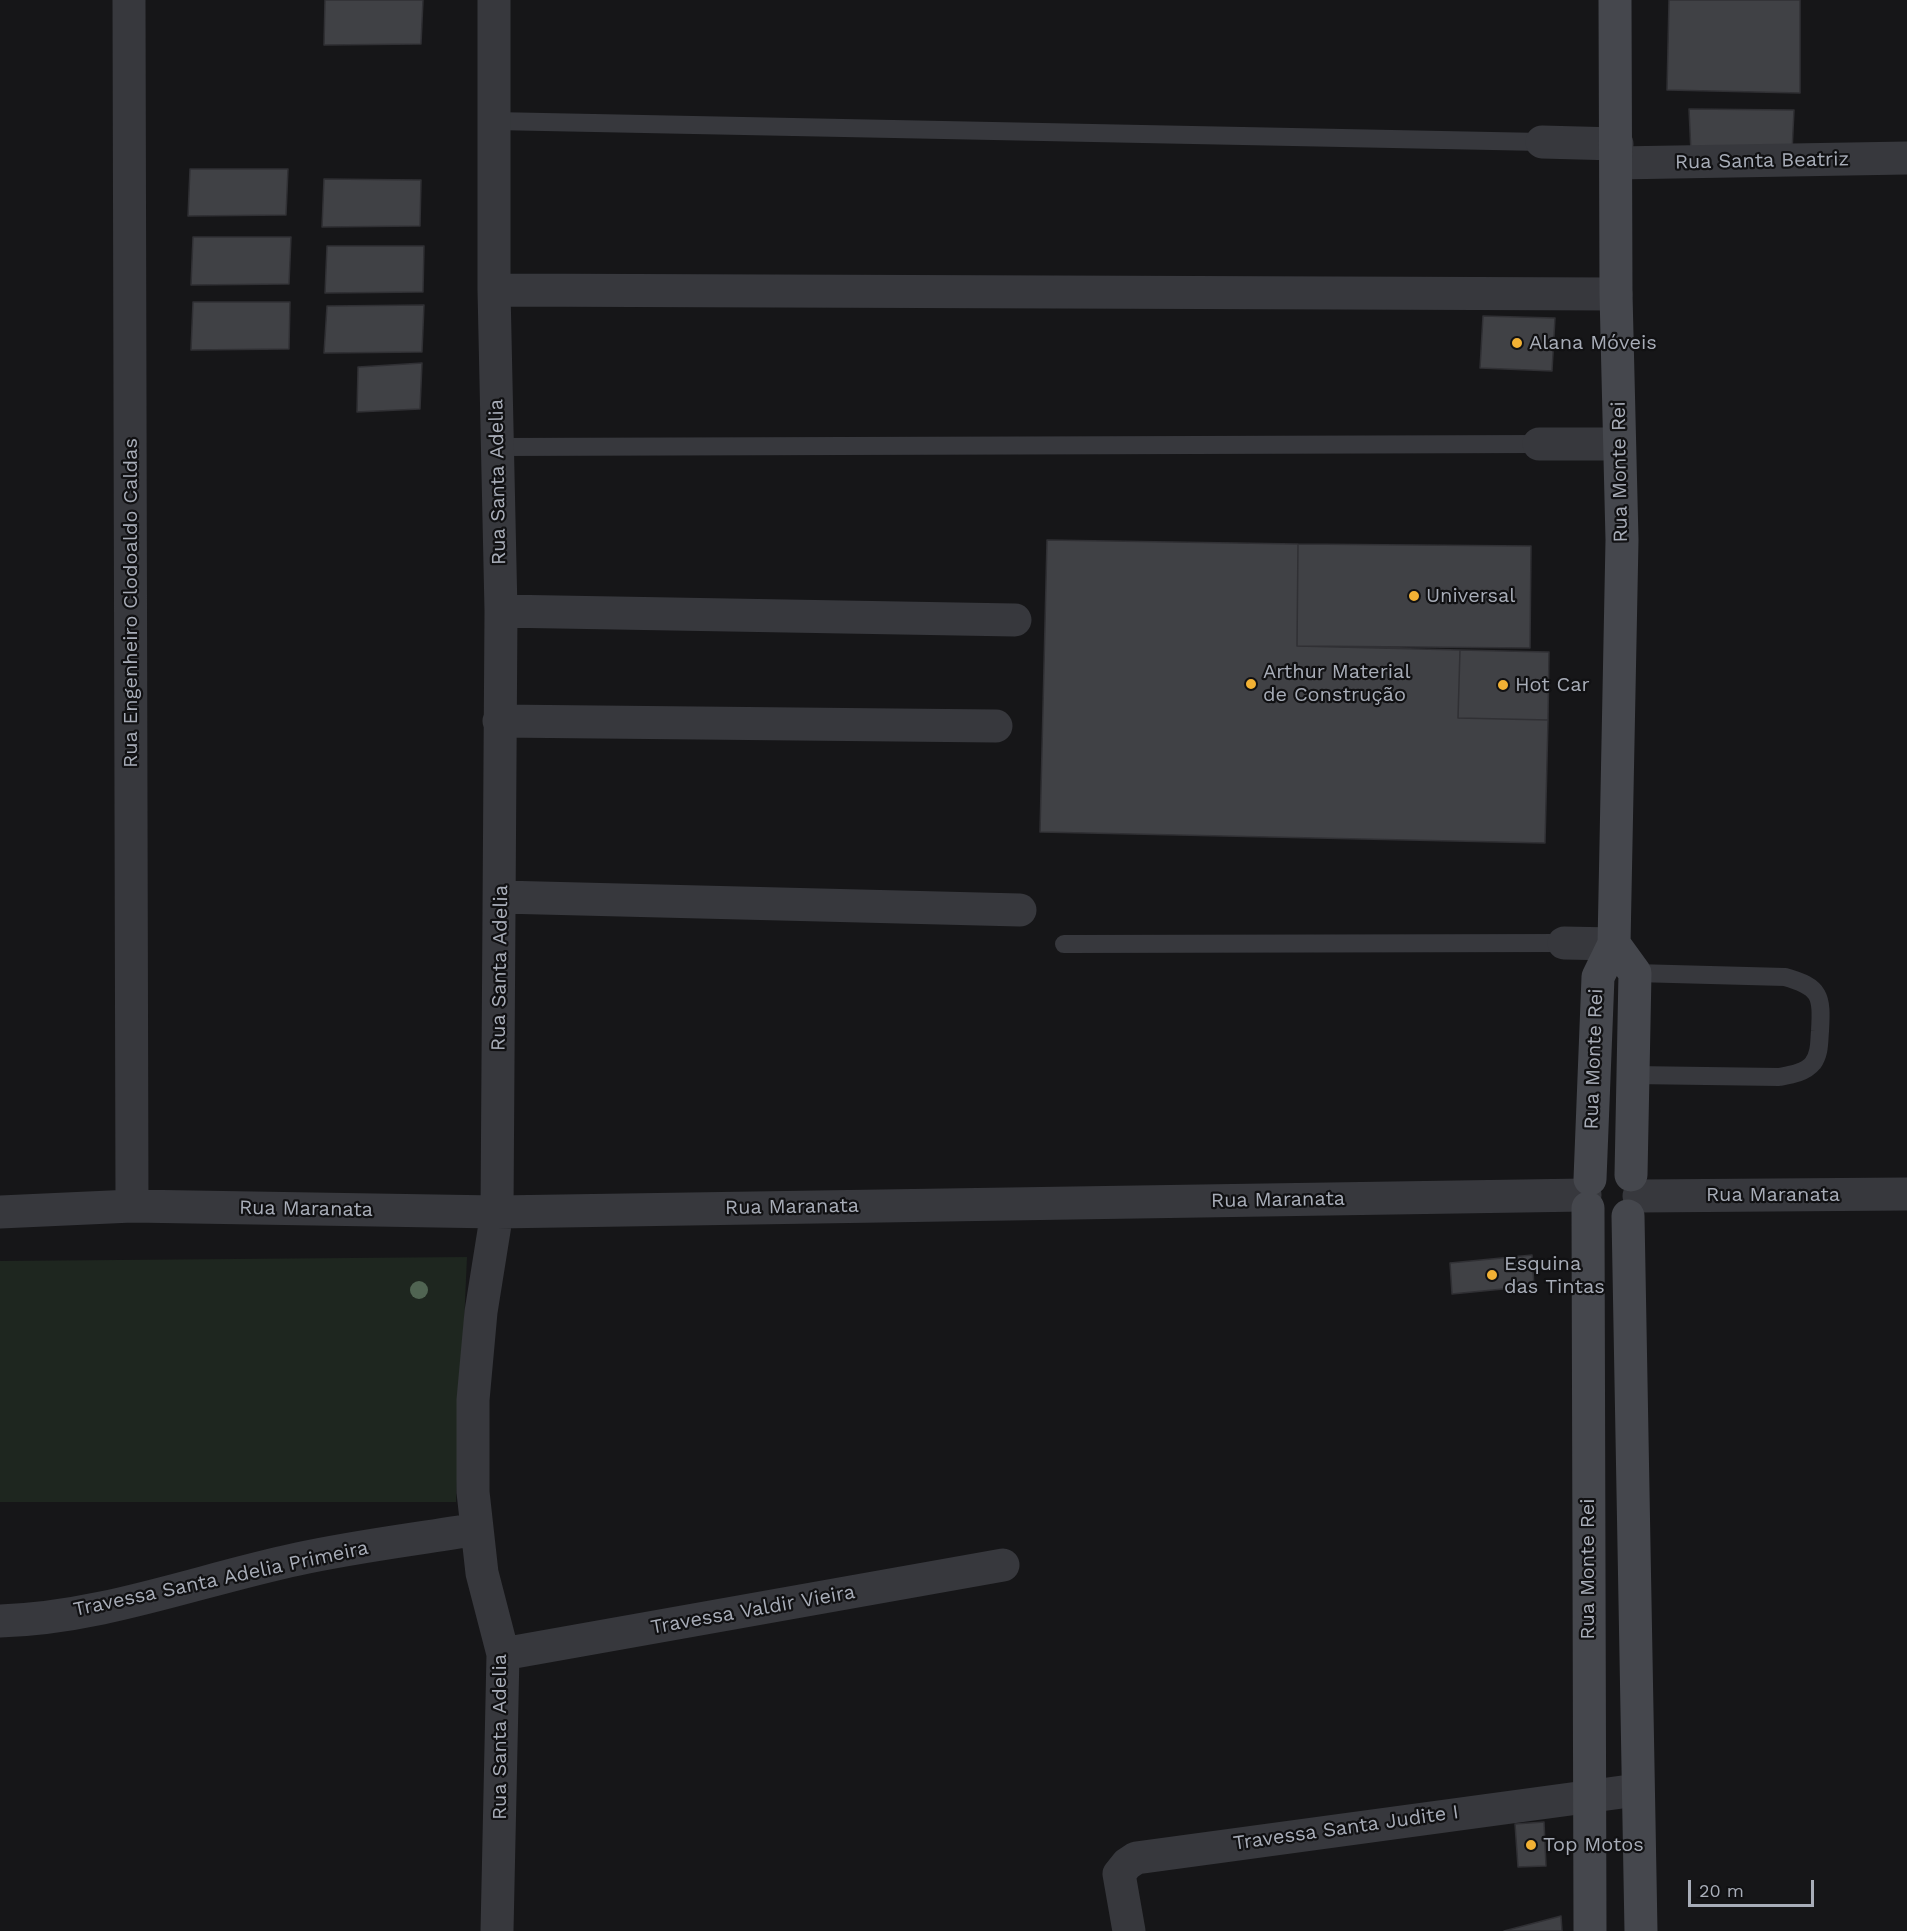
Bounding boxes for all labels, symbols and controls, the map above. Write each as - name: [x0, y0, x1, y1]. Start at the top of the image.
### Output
- street label: Rua Santa Beatriz: [1675, 147, 1849, 175]
- place label: Alana Móveis: [1529, 331, 1657, 355]
- marker: Alana Móveis: [1510, 336, 1524, 350]
- street label: Rua Santa Adelia: [485, 399, 511, 565]
- street label: Rua Monte Rei: [1607, 401, 1633, 543]
- street label: Rua Engenheiro Clodoaldo Caldas: [119, 438, 143, 768]
- place label: Universal: [1426, 584, 1515, 608]
- marker: Universal: [1407, 589, 1421, 603]
- place label: Arthur Material de Construção: [1263, 660, 1411, 707]
- place label: Hot Car: [1515, 673, 1590, 697]
- marker: Arthur Material de Construção: [1244, 677, 1258, 691]
- marker: Hot Car: [1496, 678, 1510, 692]
- street label: Rua Santa Adelia: [487, 885, 513, 1051]
- street label: Rua Monte Rei: [1580, 988, 1608, 1130]
- street label: Rua Maranata: [1706, 1183, 1840, 1207]
- street label: Rua Maranata: [1211, 1187, 1345, 1213]
- street label: Rua Maranata: [725, 1194, 859, 1220]
- street label: Rua Maranata: [239, 1196, 373, 1222]
- place label: Esquina das Tintas: [1504, 1252, 1605, 1299]
- marker: Esquina das Tintas: [1485, 1268, 1499, 1282]
- street label: Rua Monte Rei: [1576, 1498, 1600, 1640]
- street label: Travessa Santa Adelia Primeira: [71, 1536, 371, 1622]
- street label: Travessa Valdir Vieira: [649, 1580, 857, 1640]
- street label: Rua Santa Adelia: [488, 1654, 512, 1820]
- street label: Travessa Santa Judite I: [1232, 1800, 1460, 1856]
- place label: Top Motos: [1543, 1833, 1644, 1857]
- marker: Top Motos: [1524, 1838, 1538, 1852]
- scale bar: [1691, 1868, 1817, 1906]
- text: 20 m: [1699, 1880, 1744, 1901]

